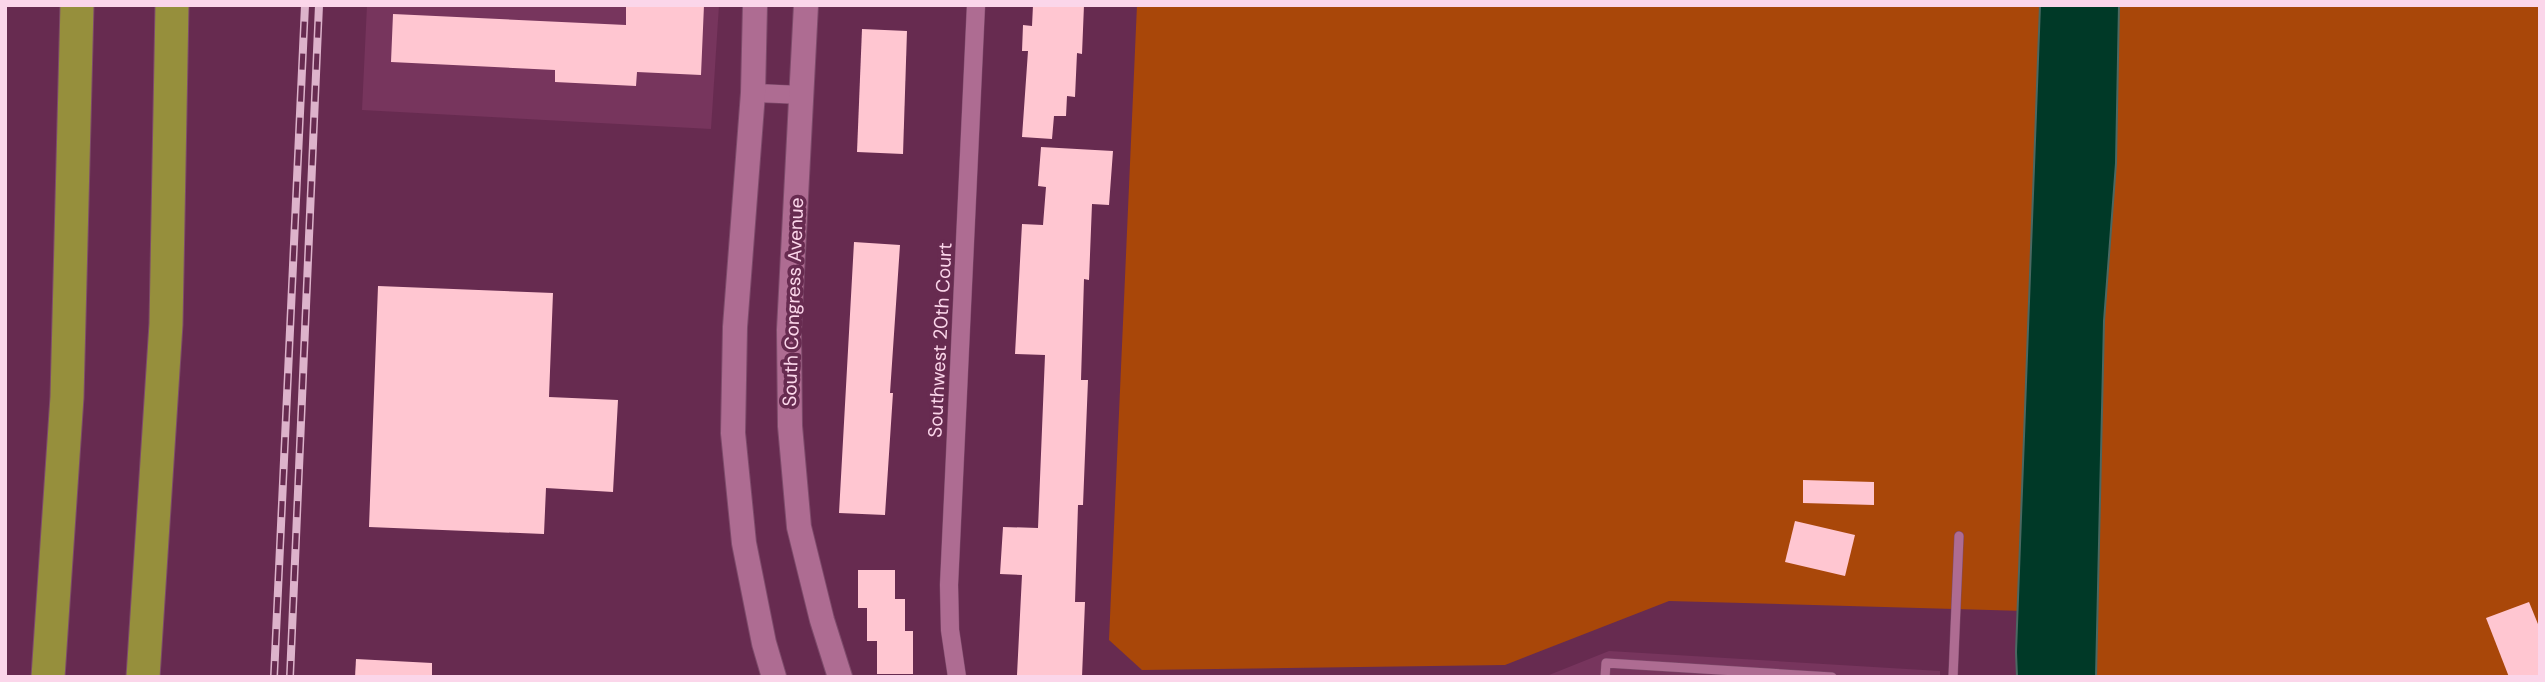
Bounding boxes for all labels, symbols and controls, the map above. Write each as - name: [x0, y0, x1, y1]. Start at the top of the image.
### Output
- street label: South Congress Avenue: [777, 197, 809, 407]
- street label: Southwest 20th Court: [922, 242, 958, 438]

